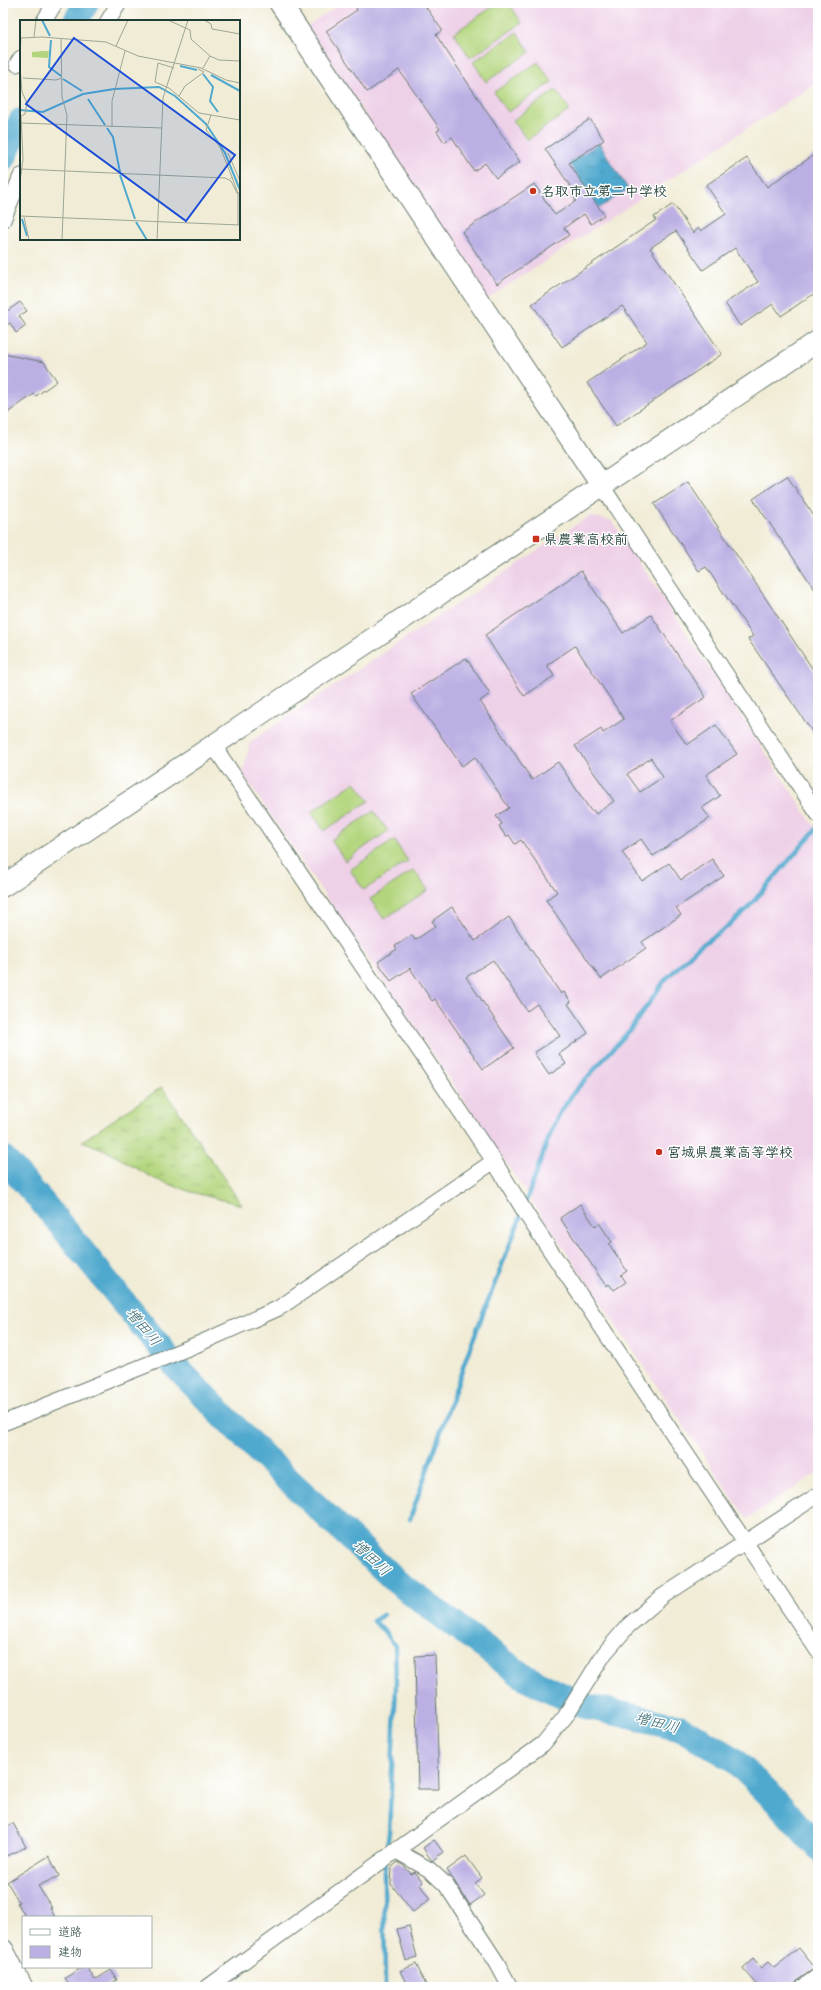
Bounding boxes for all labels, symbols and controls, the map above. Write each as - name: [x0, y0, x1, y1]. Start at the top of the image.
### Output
- inset map: [20, 20, 240, 240]
- place label: 名取市立第二中学校: [541, 183, 667, 200]
- marker: 名取市立第二中学校: [528, 186, 538, 196]
- place label: 県農業高校前: [544, 531, 628, 548]
- marker: 県農業高校前: [531, 534, 541, 544]
- place label: 宮城県農業高等学校: [667, 1144, 793, 1161]
- marker: 宮城県農業高等学校: [654, 1147, 664, 1157]
- water label: 増田川: [121, 1304, 165, 1350]
- water label: 増田川: [348, 1536, 394, 1580]
- water label: 増田川: [633, 1708, 681, 1738]
- legend: [22, 1916, 152, 1968]
- text: 道路: [58, 1924, 82, 1940]
- text: 建物: [58, 1944, 82, 1960]

